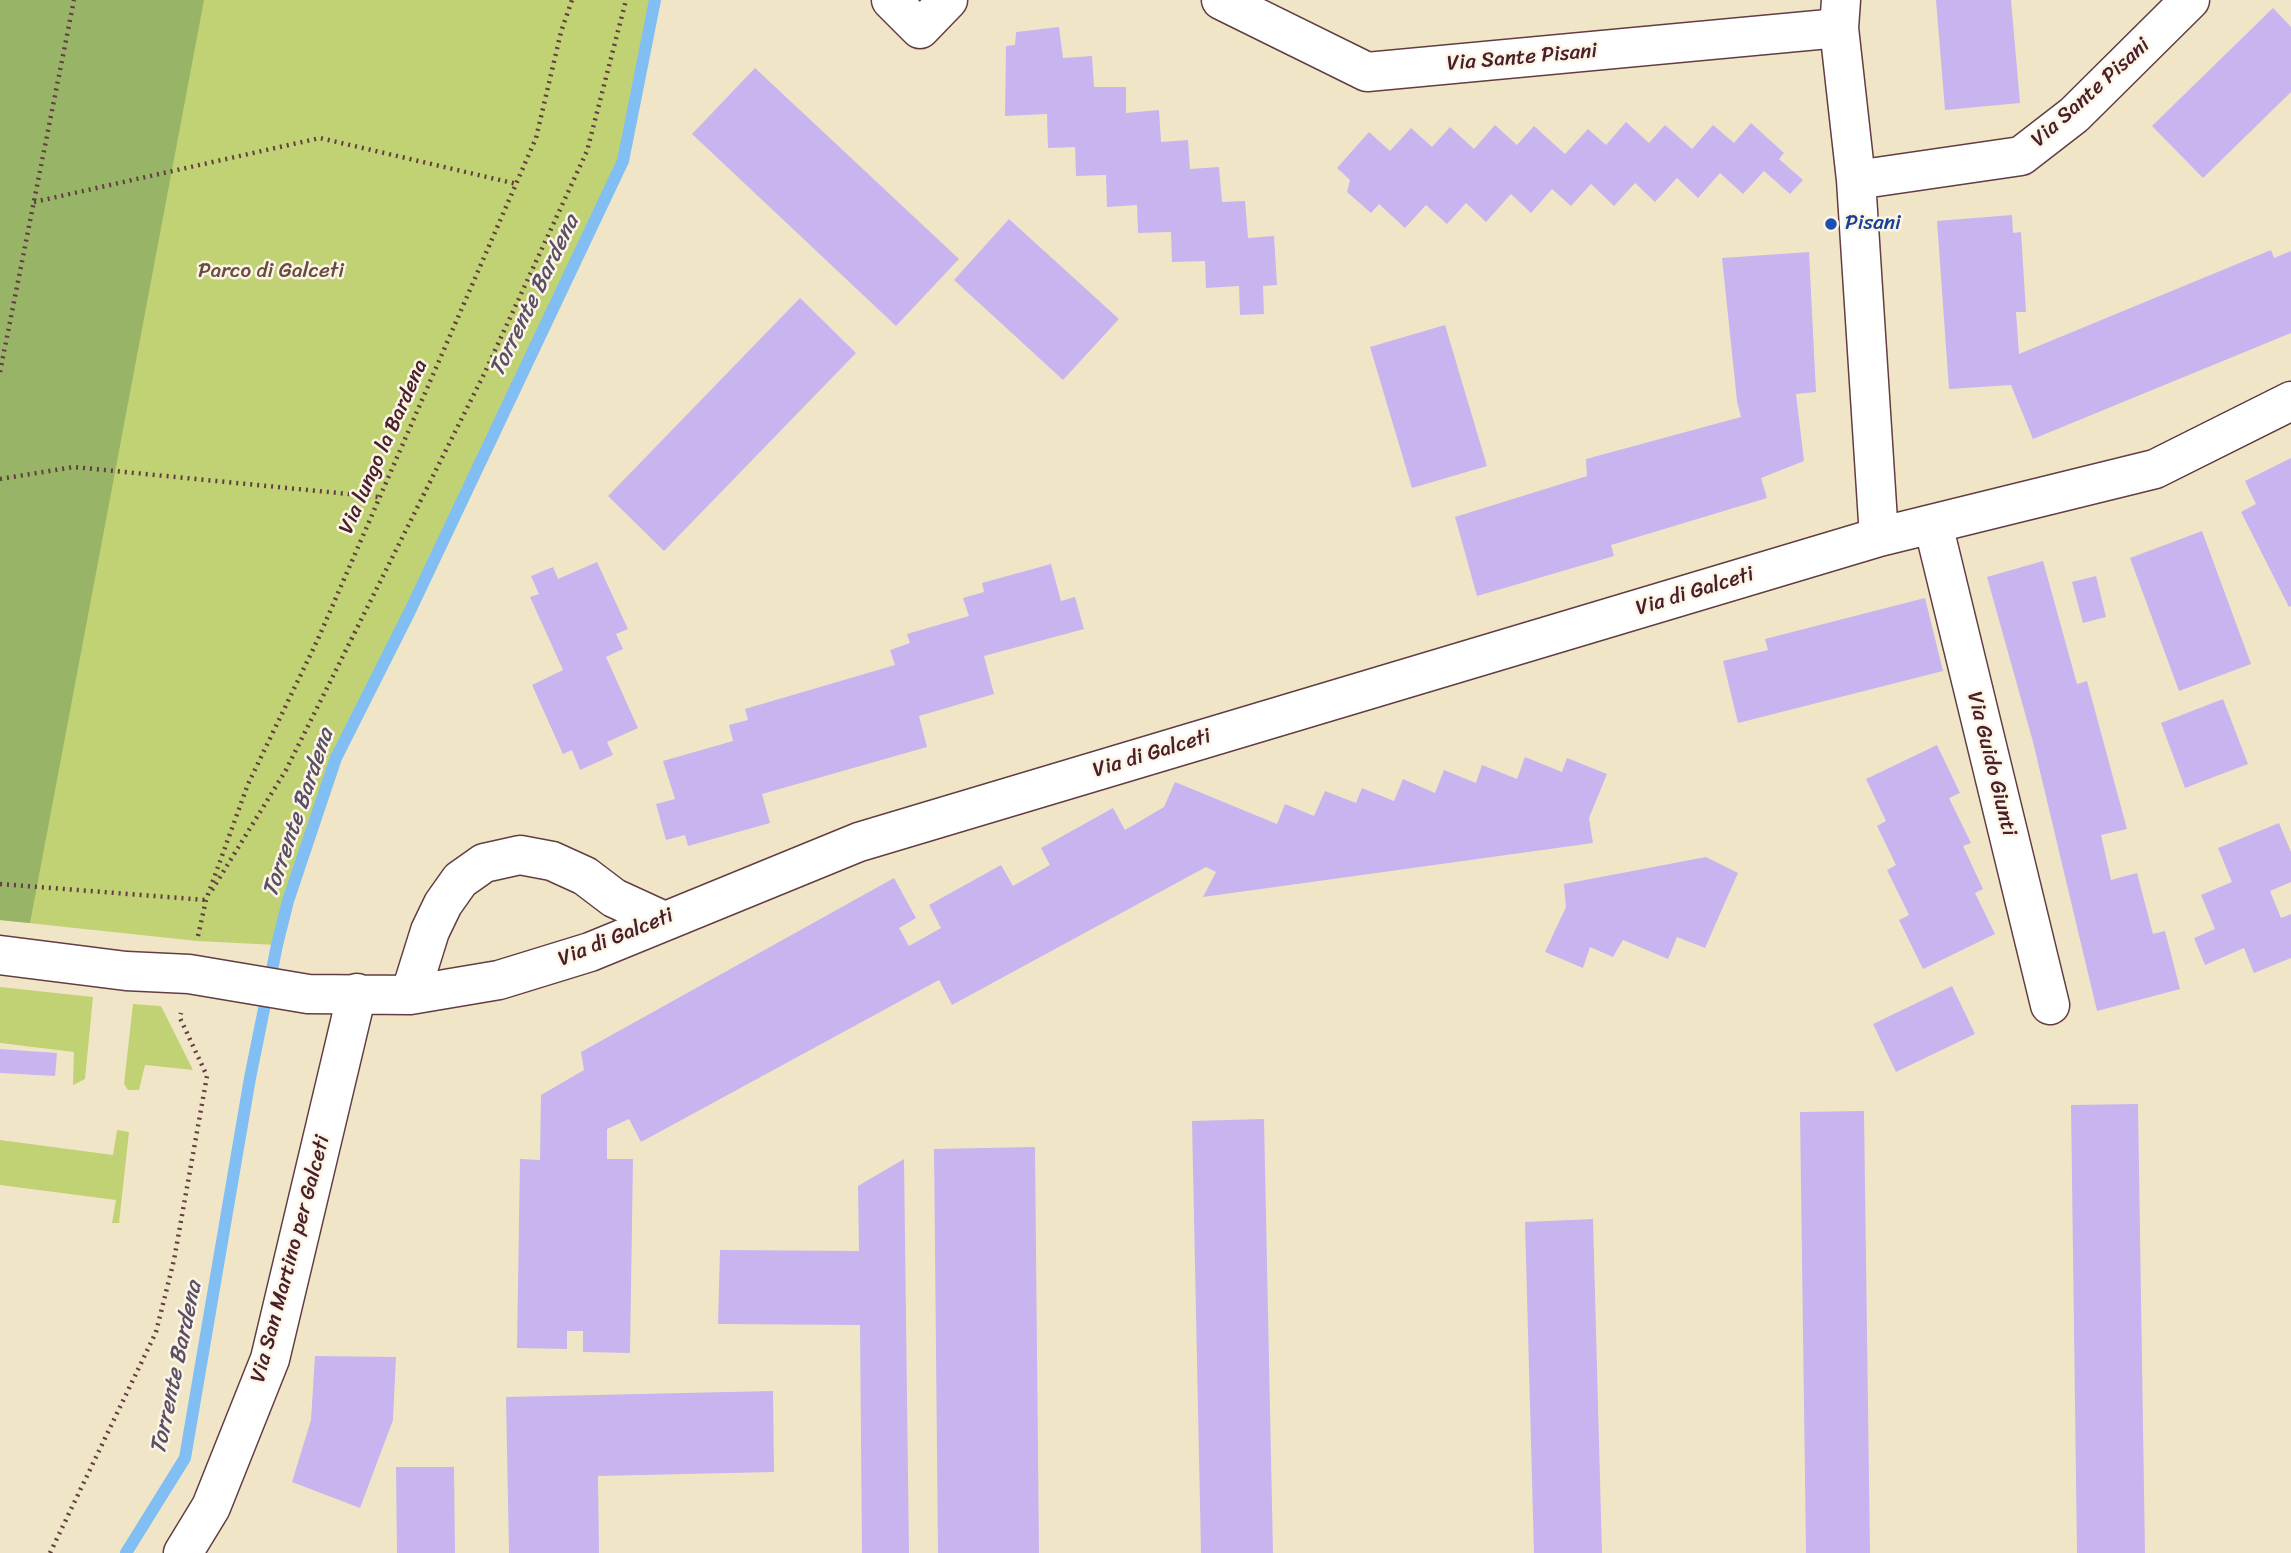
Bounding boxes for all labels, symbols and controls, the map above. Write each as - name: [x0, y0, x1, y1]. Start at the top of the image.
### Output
- street label: Via Sante Pisani: [2027, 33, 2155, 153]
- street label: Via Sante Pisani: [1446, 39, 1598, 77]
- water label: Torrente Bardena: [484, 211, 586, 381]
- place label: Pisani: [1845, 211, 1901, 237]
- marker: Pisani: [1823, 216, 1839, 232]
- park label: Parco di Galceti: [198, 259, 344, 285]
- street label: Via lungo la Bardena: [334, 356, 434, 538]
- street label: Via di Galceti: [1633, 562, 1757, 622]
- street label: Via Guido Giunti: [1961, 689, 2021, 839]
- street label: Via di Galceti: [1090, 724, 1214, 784]
- water label: Torrente Bardena: [257, 725, 341, 901]
- street label: Via di Galceti: [555, 904, 677, 972]
- street label: Via San Martino per Galceti: [246, 1133, 336, 1385]
- water label: Torrente Bardena: [145, 1279, 209, 1457]

